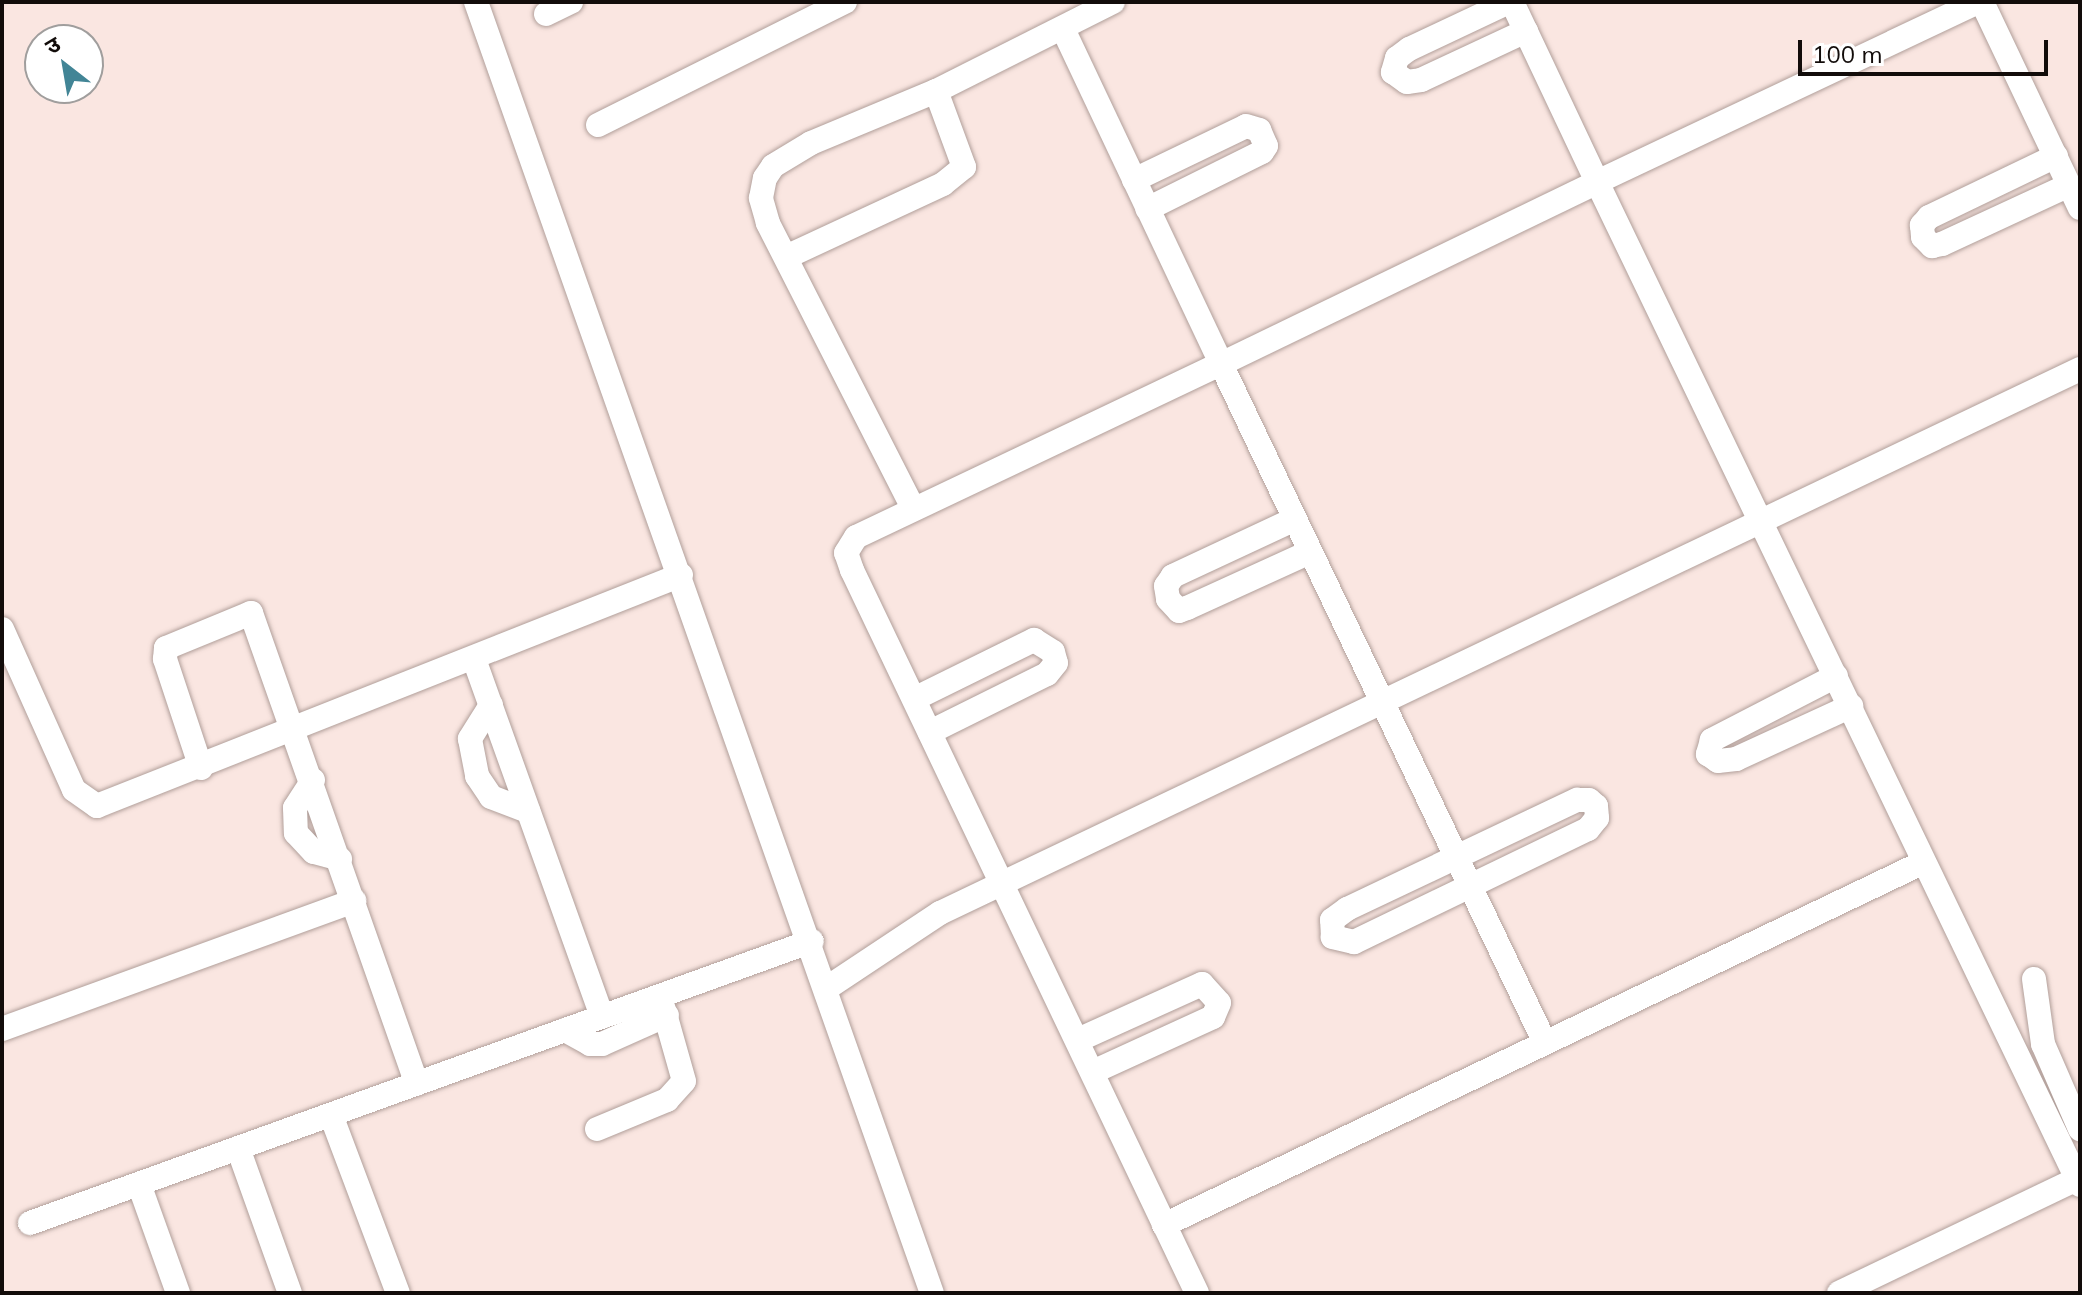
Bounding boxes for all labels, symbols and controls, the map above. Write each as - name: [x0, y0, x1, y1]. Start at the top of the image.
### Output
- north arrow: [24, 24, 104, 104]
- scale bar: [1802, 24, 2052, 74]
- text: उ: [40, 30, 65, 60]
- text: 100 m: [1812, 39, 1883, 69]

